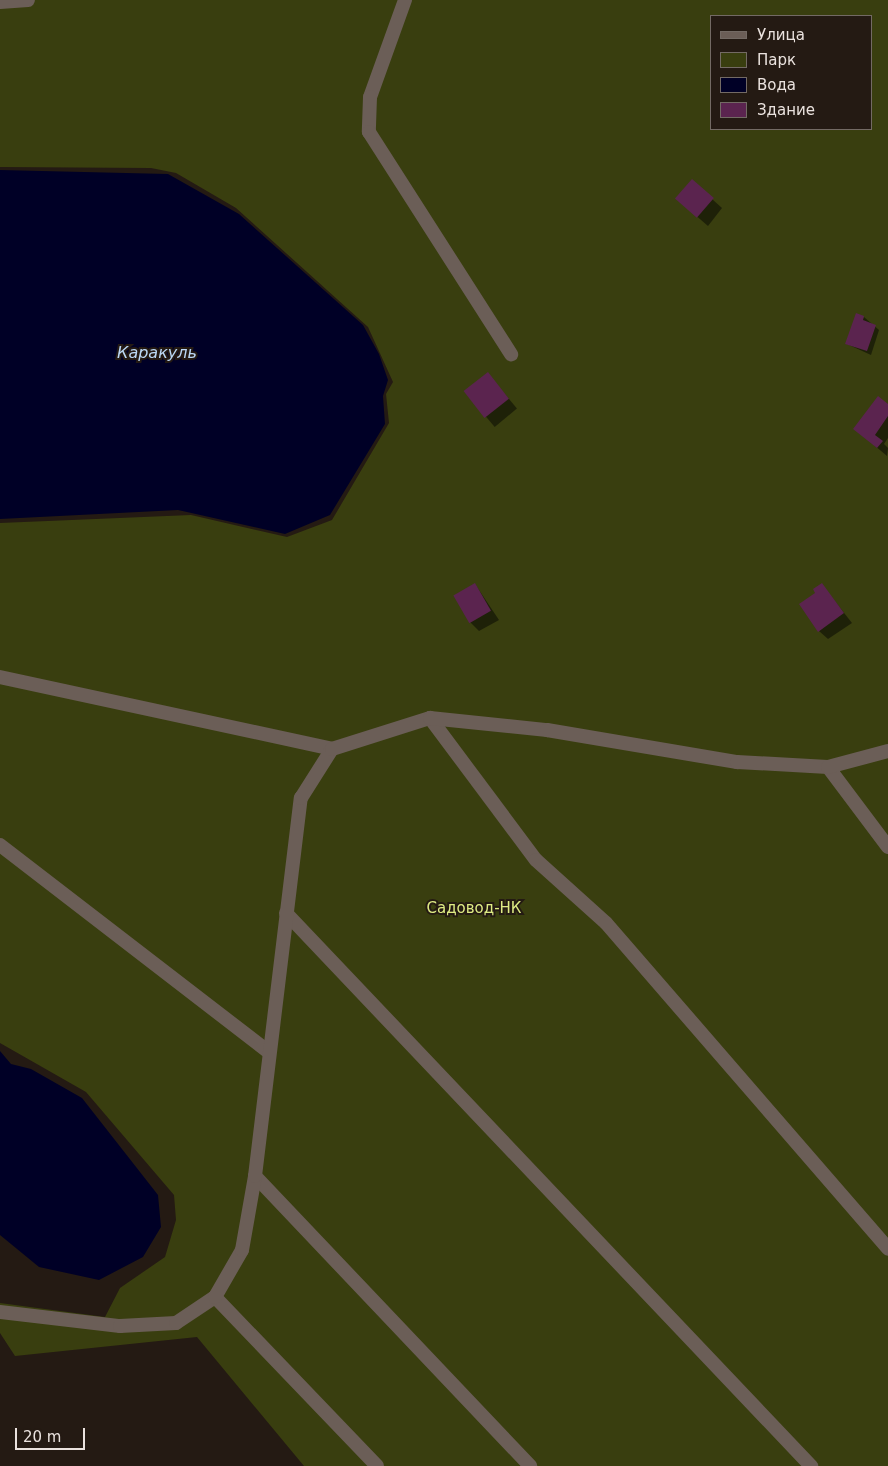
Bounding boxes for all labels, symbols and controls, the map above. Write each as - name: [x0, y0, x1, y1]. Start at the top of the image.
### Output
- legend: [710, 15, 873, 130]
- text: Улица: [757, 26, 805, 44]
- text: Парк: [757, 51, 796, 69]
- text: Вода: [757, 76, 796, 94]
- text: Здание: [757, 101, 815, 119]
- water label: Каракуль: [117, 343, 197, 363]
- park label: Садовод-НК: [427, 900, 521, 918]
- scale bar: [18, 1418, 88, 1450]
- text: 20 m: [23, 1428, 61, 1446]

